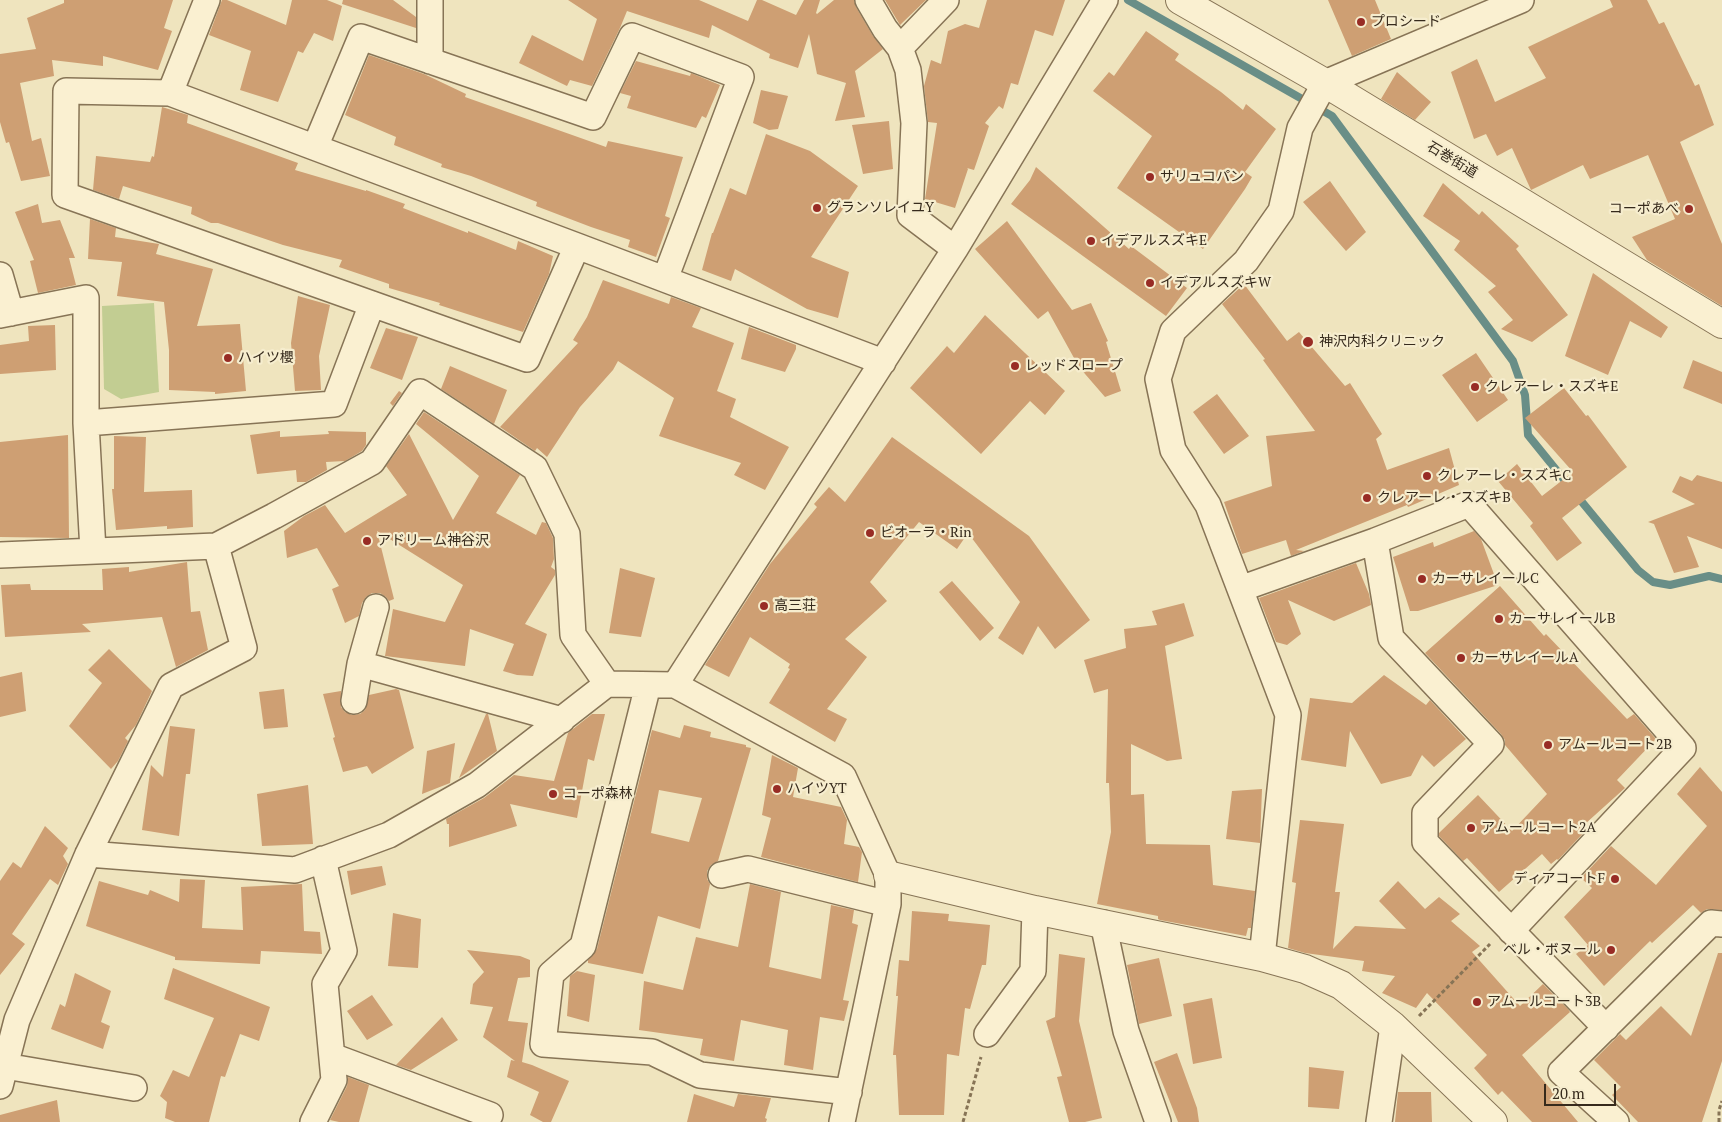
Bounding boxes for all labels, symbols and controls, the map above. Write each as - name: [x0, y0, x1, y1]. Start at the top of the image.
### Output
- place label: プロシード: [1371, 14, 1441, 30]
- marker: プロシード: [1355, 16, 1367, 28]
- street label: 石巻街道: [1424, 138, 1480, 182]
- place label: サリュコパン: [1160, 169, 1244, 185]
- marker: サリュコパン: [1144, 171, 1156, 183]
- place label: グランソレイユY: [827, 200, 934, 216]
- place label: コーポあべ: [1609, 201, 1679, 217]
- marker: グランソレイユY: [811, 202, 823, 214]
- marker: コーポあべ: [1683, 203, 1695, 215]
- place label: イデアルスズキE: [1101, 233, 1207, 249]
- marker: イデアルスズキE: [1085, 235, 1097, 247]
- place label: イデアルスズキW: [1160, 275, 1271, 291]
- marker: イデアルスズキW: [1144, 277, 1156, 289]
- place label: 神沢内科クリニック: [1319, 334, 1445, 350]
- marker: 神沢内科クリニック: [1301, 335, 1315, 349]
- place label: ハイツ櫻: [238, 350, 294, 366]
- marker: ハイツ櫻: [222, 352, 234, 364]
- place label: レッドスロープ: [1025, 358, 1123, 374]
- marker: レッドスロープ: [1009, 360, 1021, 372]
- place label: クレアーレ・スズキE: [1485, 379, 1618, 395]
- marker: クレアーレ・スズキE: [1469, 381, 1481, 393]
- place label: クレアーレ・スズキC: [1437, 468, 1571, 484]
- marker: クレアーレ・スズキC: [1421, 470, 1433, 482]
- place label: クレアーレ・スズキB: [1377, 490, 1511, 506]
- marker: クレアーレ・スズキB: [1361, 492, 1373, 504]
- place label: ビオーラ・Rin: [880, 525, 971, 541]
- marker: ビオーラ・Rin: [864, 527, 876, 539]
- place label: アドリーム神谷沢: [377, 533, 489, 549]
- marker: アドリーム神谷沢: [361, 535, 373, 547]
- place label: カーサレイールC: [1432, 571, 1539, 587]
- marker: カーサレイールC: [1416, 573, 1428, 585]
- place label: 高三荘: [774, 598, 816, 614]
- marker: 高三荘: [758, 600, 770, 612]
- place label: カーサレイールB: [1509, 611, 1616, 627]
- marker: カーサレイールB: [1493, 613, 1505, 625]
- place label: カーサレイールA: [1471, 650, 1579, 666]
- marker: カーサレイールA: [1455, 652, 1467, 664]
- place label: アムールコート2B: [1558, 737, 1672, 753]
- marker: アムールコート2B: [1542, 739, 1554, 751]
- place label: ハイツYT: [787, 781, 847, 797]
- marker: ハイツYT: [771, 783, 783, 795]
- place label: コーポ森林: [563, 786, 633, 802]
- marker: コーポ森林: [547, 788, 559, 800]
- place label: アムールコート2A: [1481, 820, 1596, 836]
- marker: アムールコート2A: [1465, 822, 1477, 834]
- place label: ディアコートF: [1513, 871, 1605, 887]
- marker: ディアコートF: [1609, 873, 1621, 885]
- place label: ベル・ボヌール: [1503, 942, 1601, 958]
- marker: ベル・ボヌール: [1605, 944, 1617, 956]
- place label: アムールコート3B: [1487, 994, 1601, 1010]
- marker: アムールコート3B: [1471, 996, 1483, 1008]
- scale bar: [1547, 1074, 1620, 1106]
- text: 20 m: [1552, 1083, 1585, 1103]

